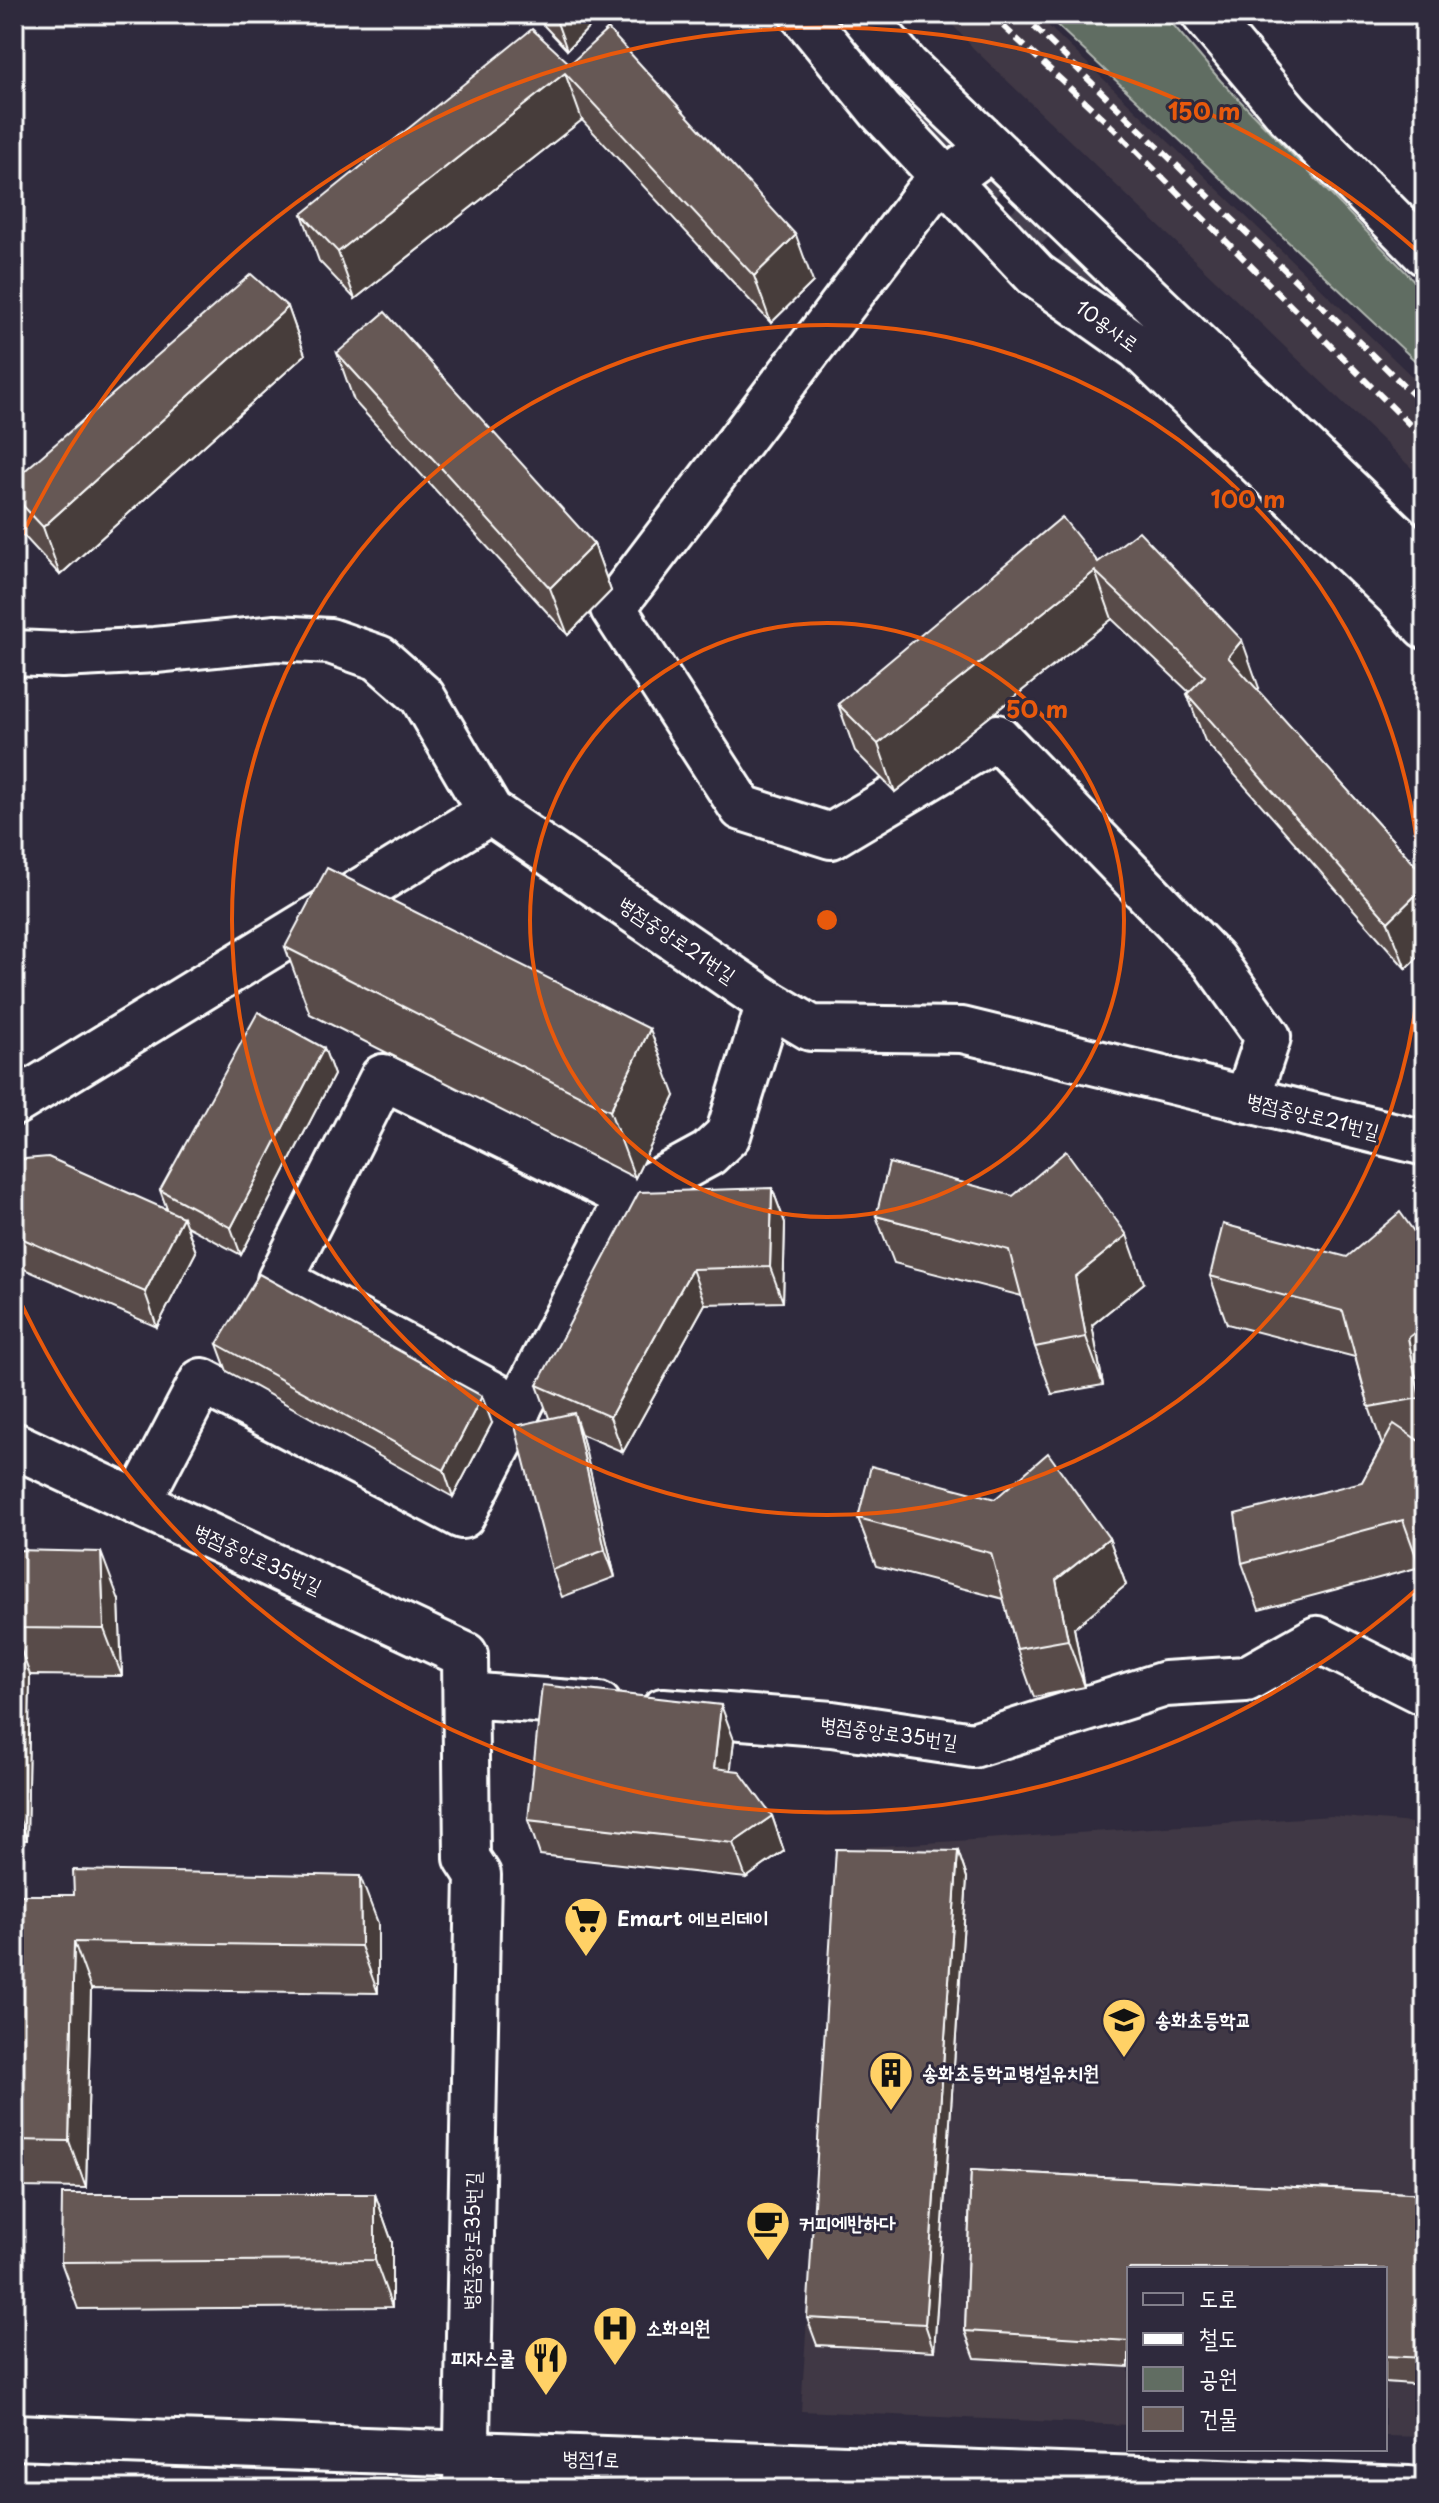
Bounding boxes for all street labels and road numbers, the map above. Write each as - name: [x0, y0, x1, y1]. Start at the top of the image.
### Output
- street label: 10용사로: [1070, 292, 1145, 358]
- street label: 병점중앙로21번길: [613, 889, 742, 990]
- street label: 병점중앙로21번길: [1244, 1084, 1383, 1146]
- street label: 병점중앙로35번길: [189, 1515, 327, 1601]
- street label: 병점중앙로35번길: [819, 1708, 960, 1756]
- street label: 병점중앙로35번길: [455, 2172, 487, 2310]
- street label: 병점1로: [562, 2442, 620, 2474]

